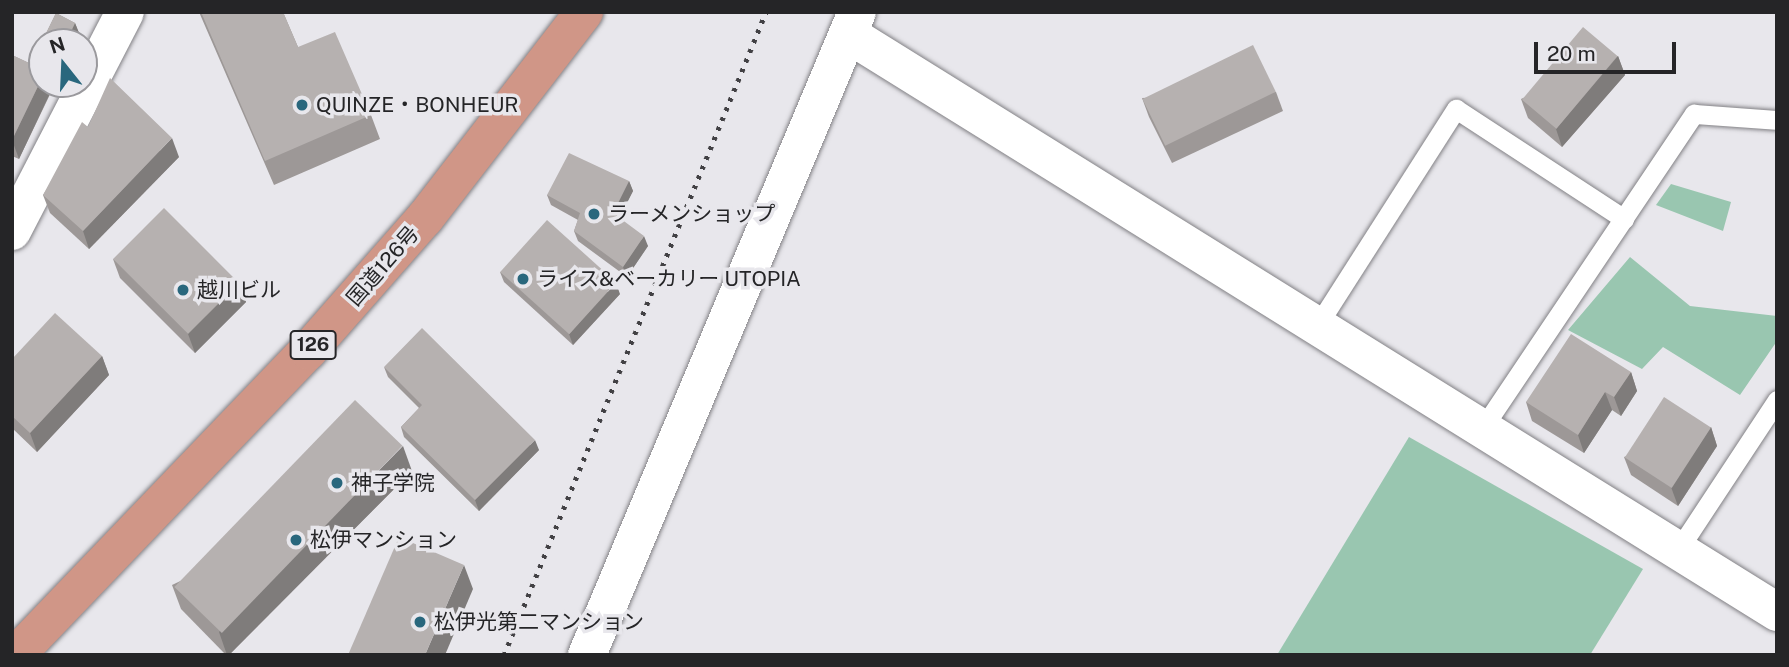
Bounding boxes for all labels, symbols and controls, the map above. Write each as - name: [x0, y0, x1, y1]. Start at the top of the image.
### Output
- north arrow: [28, 28, 98, 98]
- scale bar: [1537, 28, 1679, 72]
- text: N: [47, 32, 68, 58]
- text: 20 m: [1547, 41, 1596, 66]
- place label: QUINZE・BONHEUR: [316, 92, 519, 118]
- marker: QUINZE・BONHEUR: [294, 97, 310, 113]
- place label: ラーメンショップ: [608, 201, 776, 227]
- marker: ラーメンショップ: [586, 206, 602, 222]
- street label: 国道126号: [342, 221, 424, 311]
- place label: ライス&ベーカリー UTOPIA: [537, 266, 802, 292]
- marker: ライス&ベーカリー UTOPIA: [515, 271, 531, 287]
- place label: 越川ビル: [197, 277, 281, 303]
- marker: 越川ビル: [175, 282, 191, 298]
- road number: 126: [288, 330, 338, 360]
- place label: 神子学院: [351, 470, 435, 496]
- marker: 神子学院: [329, 475, 345, 491]
- place label: 松伊マンション: [310, 527, 457, 553]
- marker: 松伊マンション: [288, 532, 304, 548]
- place label: 松伊光第二マンション: [434, 609, 644, 635]
- marker: 松伊光第二マンション: [412, 614, 428, 630]

